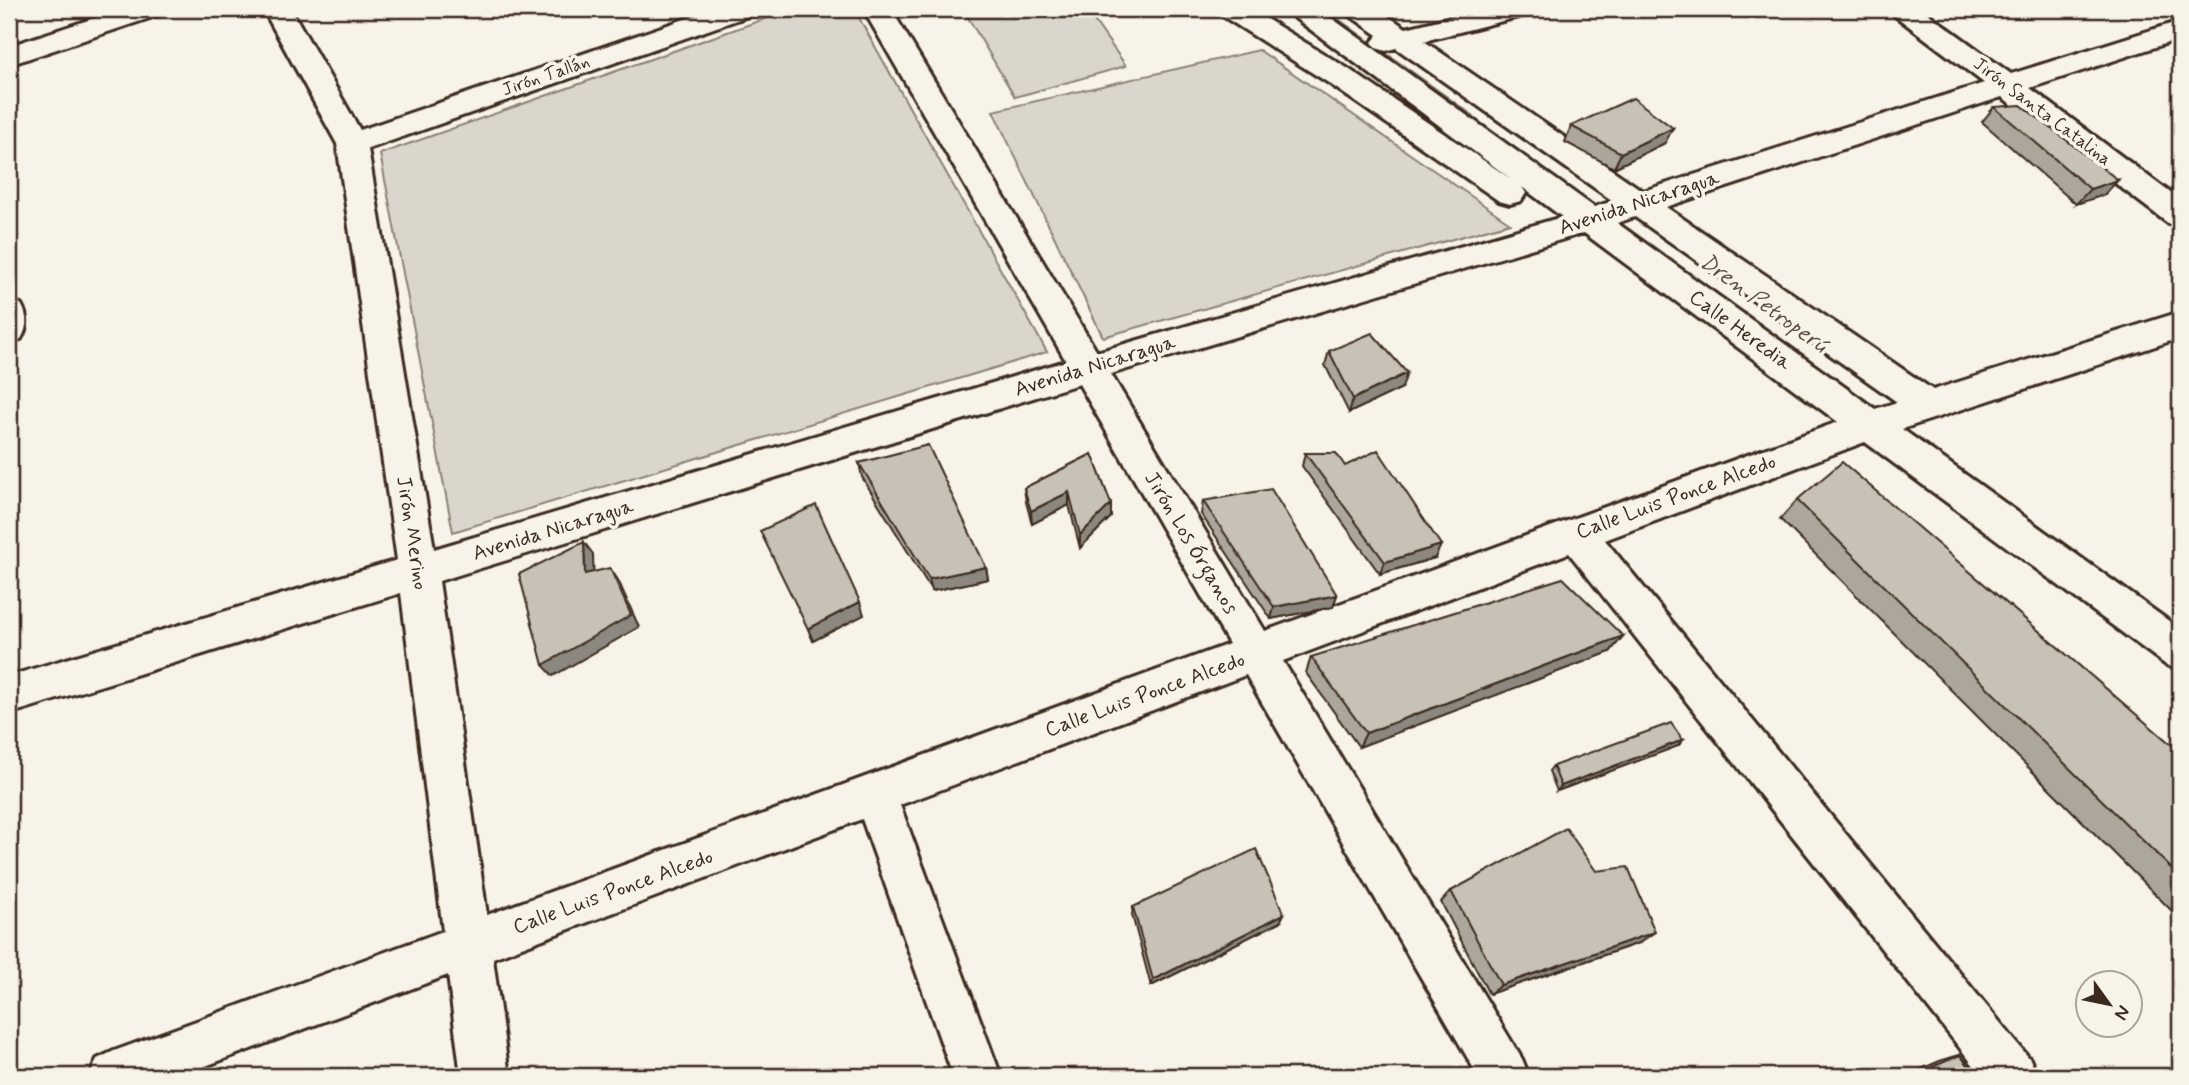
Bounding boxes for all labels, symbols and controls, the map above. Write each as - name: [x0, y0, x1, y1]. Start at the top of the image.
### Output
- street label: Jirón Tallán: [499, 50, 593, 102]
- street label: Jirón Santa Catalina: [1968, 52, 2116, 172]
- street label: Avenida Nicaragua: [1555, 164, 1723, 242]
- water label: Dren Petroperú: [1693, 247, 1835, 362]
- street label: Calle Heredia: [1683, 283, 1797, 377]
- street label: Avenida Nicaragua: [1011, 328, 1179, 404]
- street label: Calle Luis Ponce Alcedo: [1572, 448, 1780, 546]
- street label: Jirón Los Órganos: [1136, 467, 1245, 620]
- street label: Jirón Merino: [389, 474, 435, 592]
- street label: Avenida Nicaragua: [469, 492, 637, 568]
- street label: Calle Luis Ponce Alcedo: [1041, 646, 1249, 744]
- street label: Calle Luis Ponce Alcedo: [509, 843, 717, 941]
- north arrow: [2074, 970, 2144, 1040]
- text: N: [2108, 1000, 2136, 1025]

